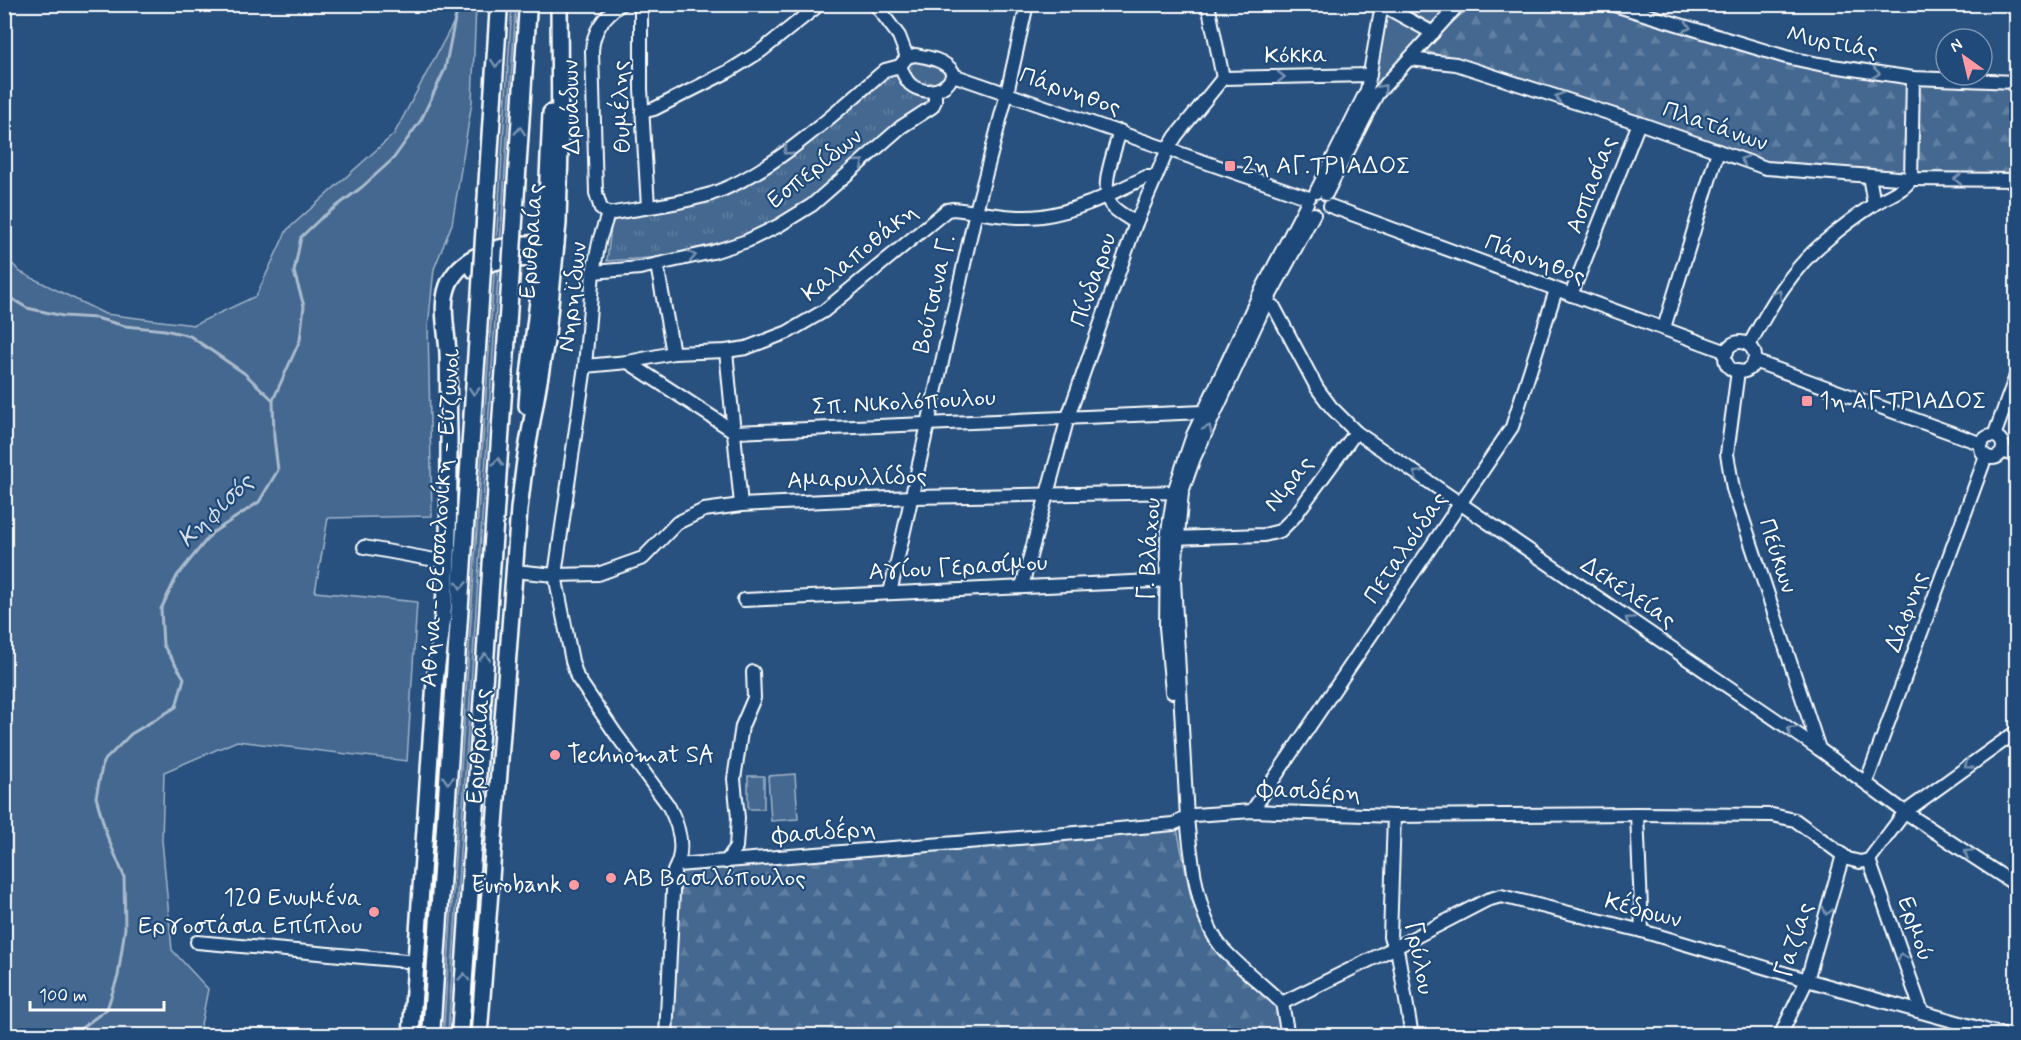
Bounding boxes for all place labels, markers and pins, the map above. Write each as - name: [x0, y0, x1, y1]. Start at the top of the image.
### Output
- place label: 2η ΑΓ.ΤΡΙΑΔΟΣ: [1242, 151, 1411, 182]
- marker: 2η ΑΓ.ΤΡΙΑΔΟΣ: [1223, 159, 1237, 173]
- place label: 1η ΑΓ.ΤΡΙΑΔΟΣ: [1819, 386, 1987, 417]
- marker: 1η ΑΓ.ΤΡΙΑΔΟΣ: [1800, 394, 1814, 408]
- place label: Technomat SA: [567, 740, 715, 771]
- marker: Technomat SA: [548, 748, 562, 762]
- place label: ΑΒ Βασιλόπουλος: [623, 863, 806, 894]
- place label: Eurobank: [471, 870, 562, 901]
- marker: ΑΒ Βασιλόπουλος: [604, 871, 618, 885]
- marker: Eurobank: [567, 878, 581, 892]
- place label: 120 Ενωμένα Εργοστάσια Επίπλου: [138, 882, 362, 942]
- marker: 120 Ενωμένα Εργοστάσια Επίπλου: [367, 905, 381, 919]

